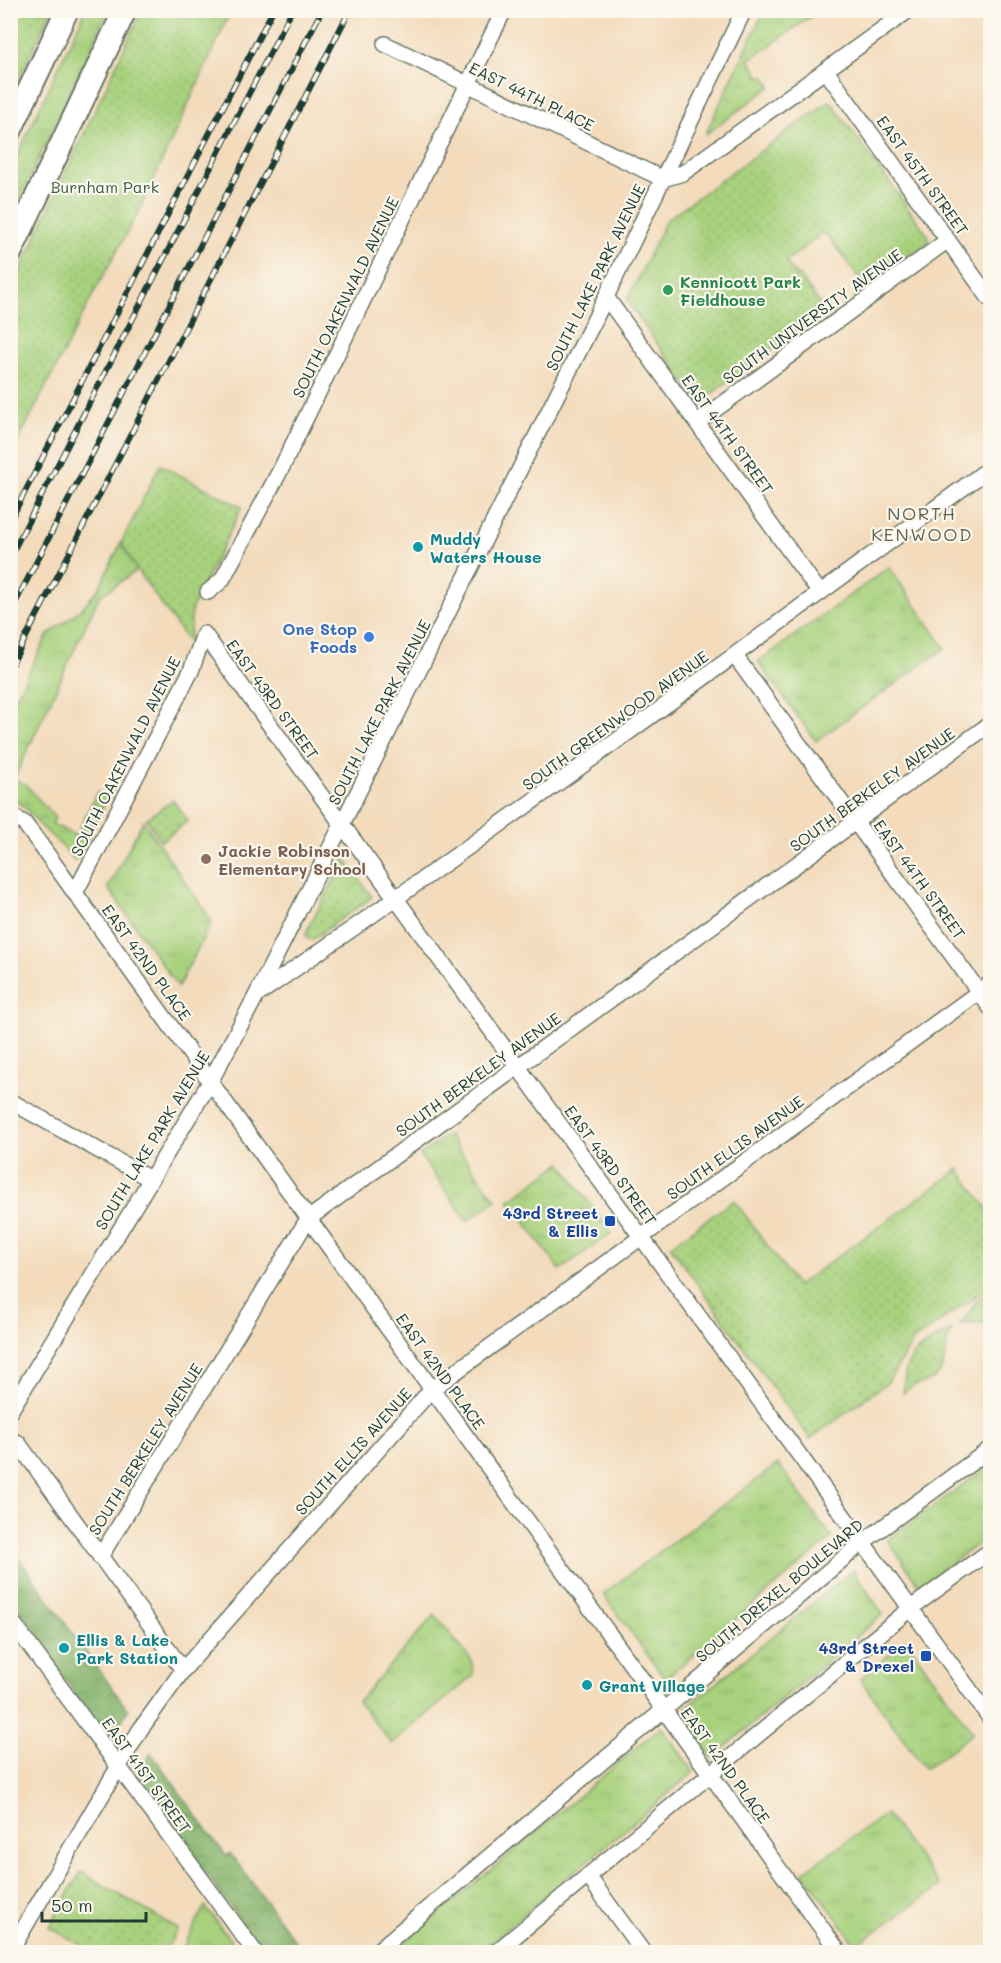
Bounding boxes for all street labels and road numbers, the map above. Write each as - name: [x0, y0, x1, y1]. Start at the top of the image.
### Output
- street label: EAST 44TH PLACE: [466, 57, 598, 135]
- street label: EAST 45TH STREET: [873, 111, 974, 239]
- street label: SOUTH LAKE PARK AVENUE: [540, 180, 650, 374]
- street label: SOUTH OAKENWALD AVENUE: [287, 193, 403, 401]
- street label: SOUTH UNIVERSITY AVENUE: [718, 244, 906, 388]
- street label: EAST 44TH STREET: [677, 370, 779, 498]
- street label: SOUTH LAKE PARK AVENUE: [323, 616, 435, 808]
- street label: EAST 43RD STREET: [222, 635, 324, 763]
- street label: SOUTH GREENWOOD AVENUE: [518, 645, 712, 795]
- street label: SOUTH OAKENWALD AVENUE: [65, 652, 185, 860]
- street label: SOUTH BERKELEY AVENUE: [785, 722, 959, 856]
- street label: EAST 44TH STREET: [869, 815, 971, 943]
- street label: EAST 42ND PLACE: [98, 900, 196, 1024]
- street label: SOUTH BERKELEY AVENUE: [391, 1007, 565, 1141]
- street label: SOUTH LAKE PARK AVENUE: [90, 1046, 214, 1234]
- street label: SOUTH ELLIS AVENUE: [662, 1090, 808, 1204]
- street label: EAST 43RD STREET: [560, 1101, 662, 1229]
- street label: EAST 42ND PLACE: [392, 1309, 490, 1433]
- street label: SOUTH BERKELEY AVENUE: [83, 1359, 207, 1539]
- street label: SOUTH ELLIS AVENUE: [290, 1383, 416, 1519]
- street label: SOUTH DREXEL BOULEVARD: [691, 1514, 867, 1666]
- street label: EAST 42ND PLACE: [677, 1703, 775, 1827]
- street label: EAST 41ST STREET: [98, 1713, 196, 1837]

